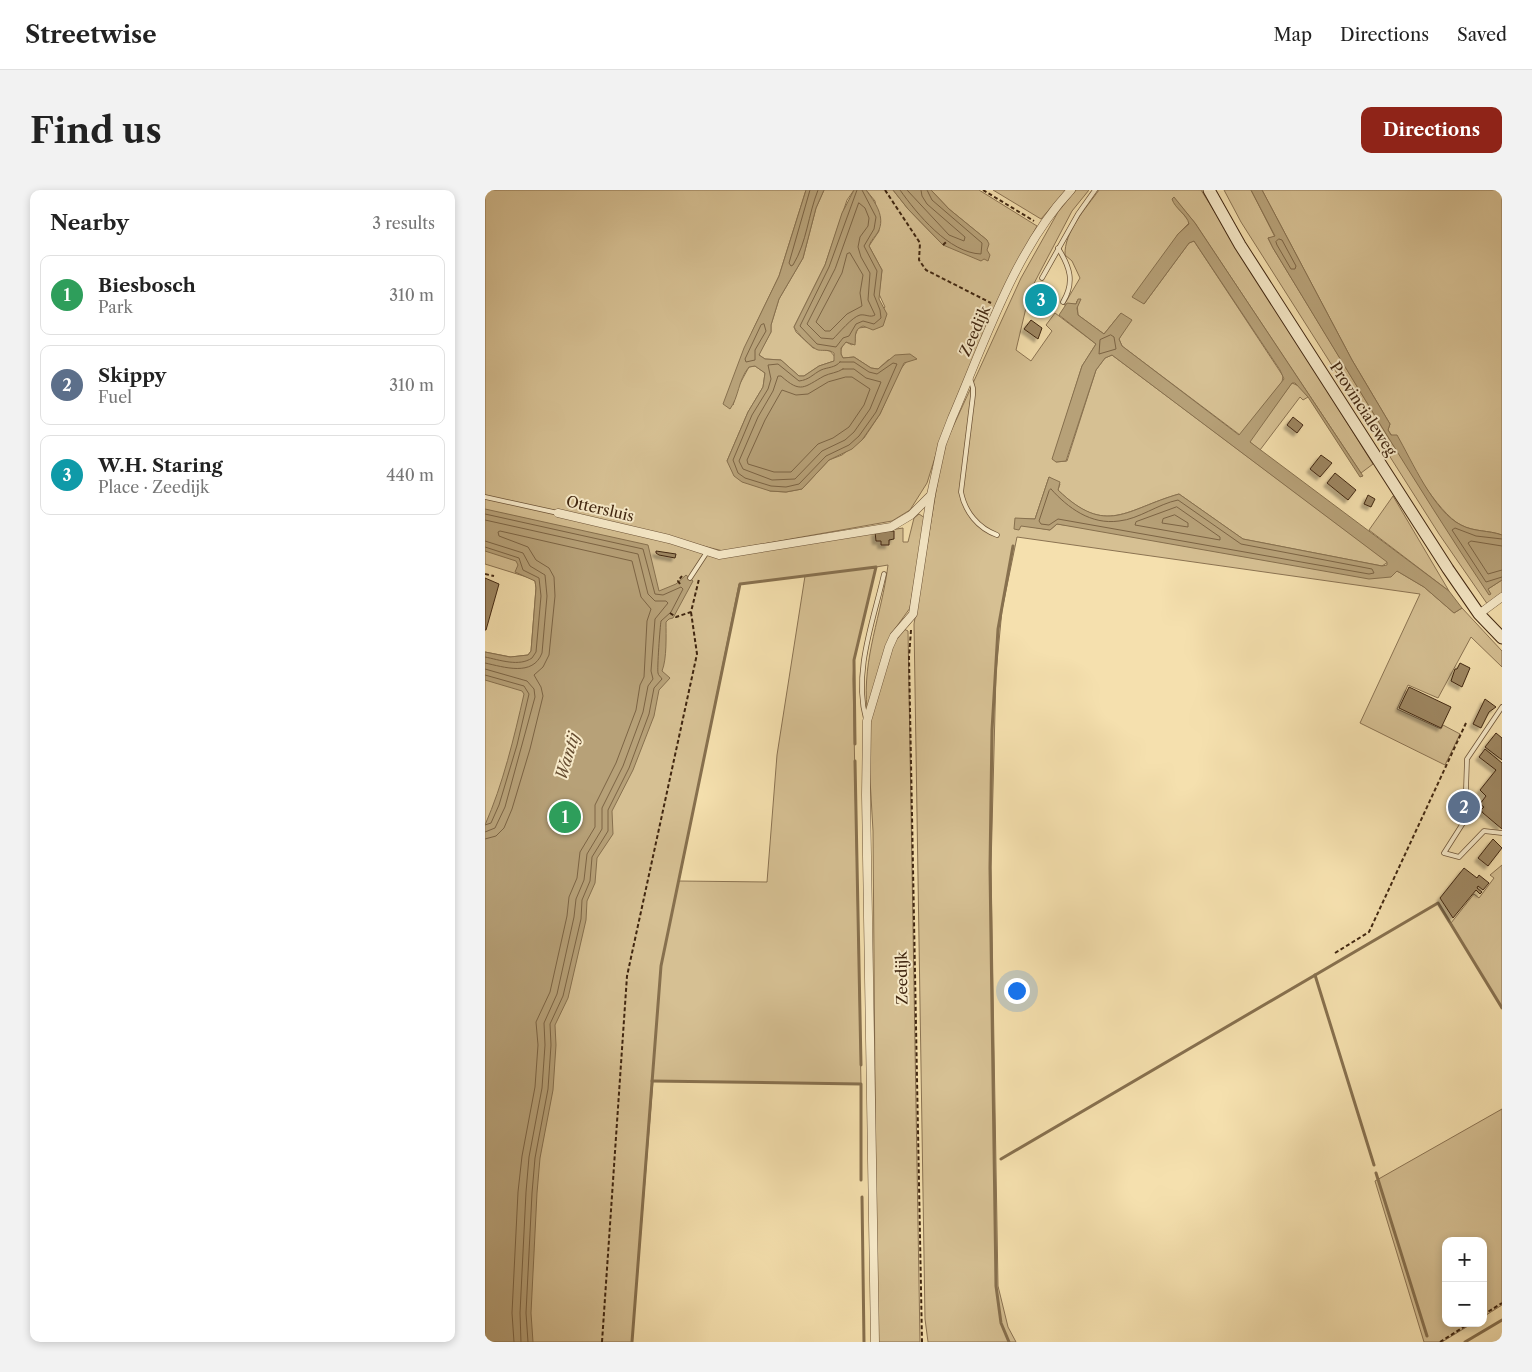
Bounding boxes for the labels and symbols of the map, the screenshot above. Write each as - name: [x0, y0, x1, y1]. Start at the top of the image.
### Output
- pin: 3: [1025, 281, 1057, 319]
- street label: Zeedijk: [955, 301, 995, 359]
- street label: Provincialeweg: [1326, 358, 1401, 459]
- street label: Ottersluis: [564, 491, 636, 526]
- water label: Wantij: [550, 728, 584, 782]
- pin: 2: [1448, 788, 1480, 826]
- pin: 1: [549, 798, 581, 836]
- street label: Zeedijk: [892, 950, 911, 1005]
- your location: [1004, 978, 1030, 1004]

